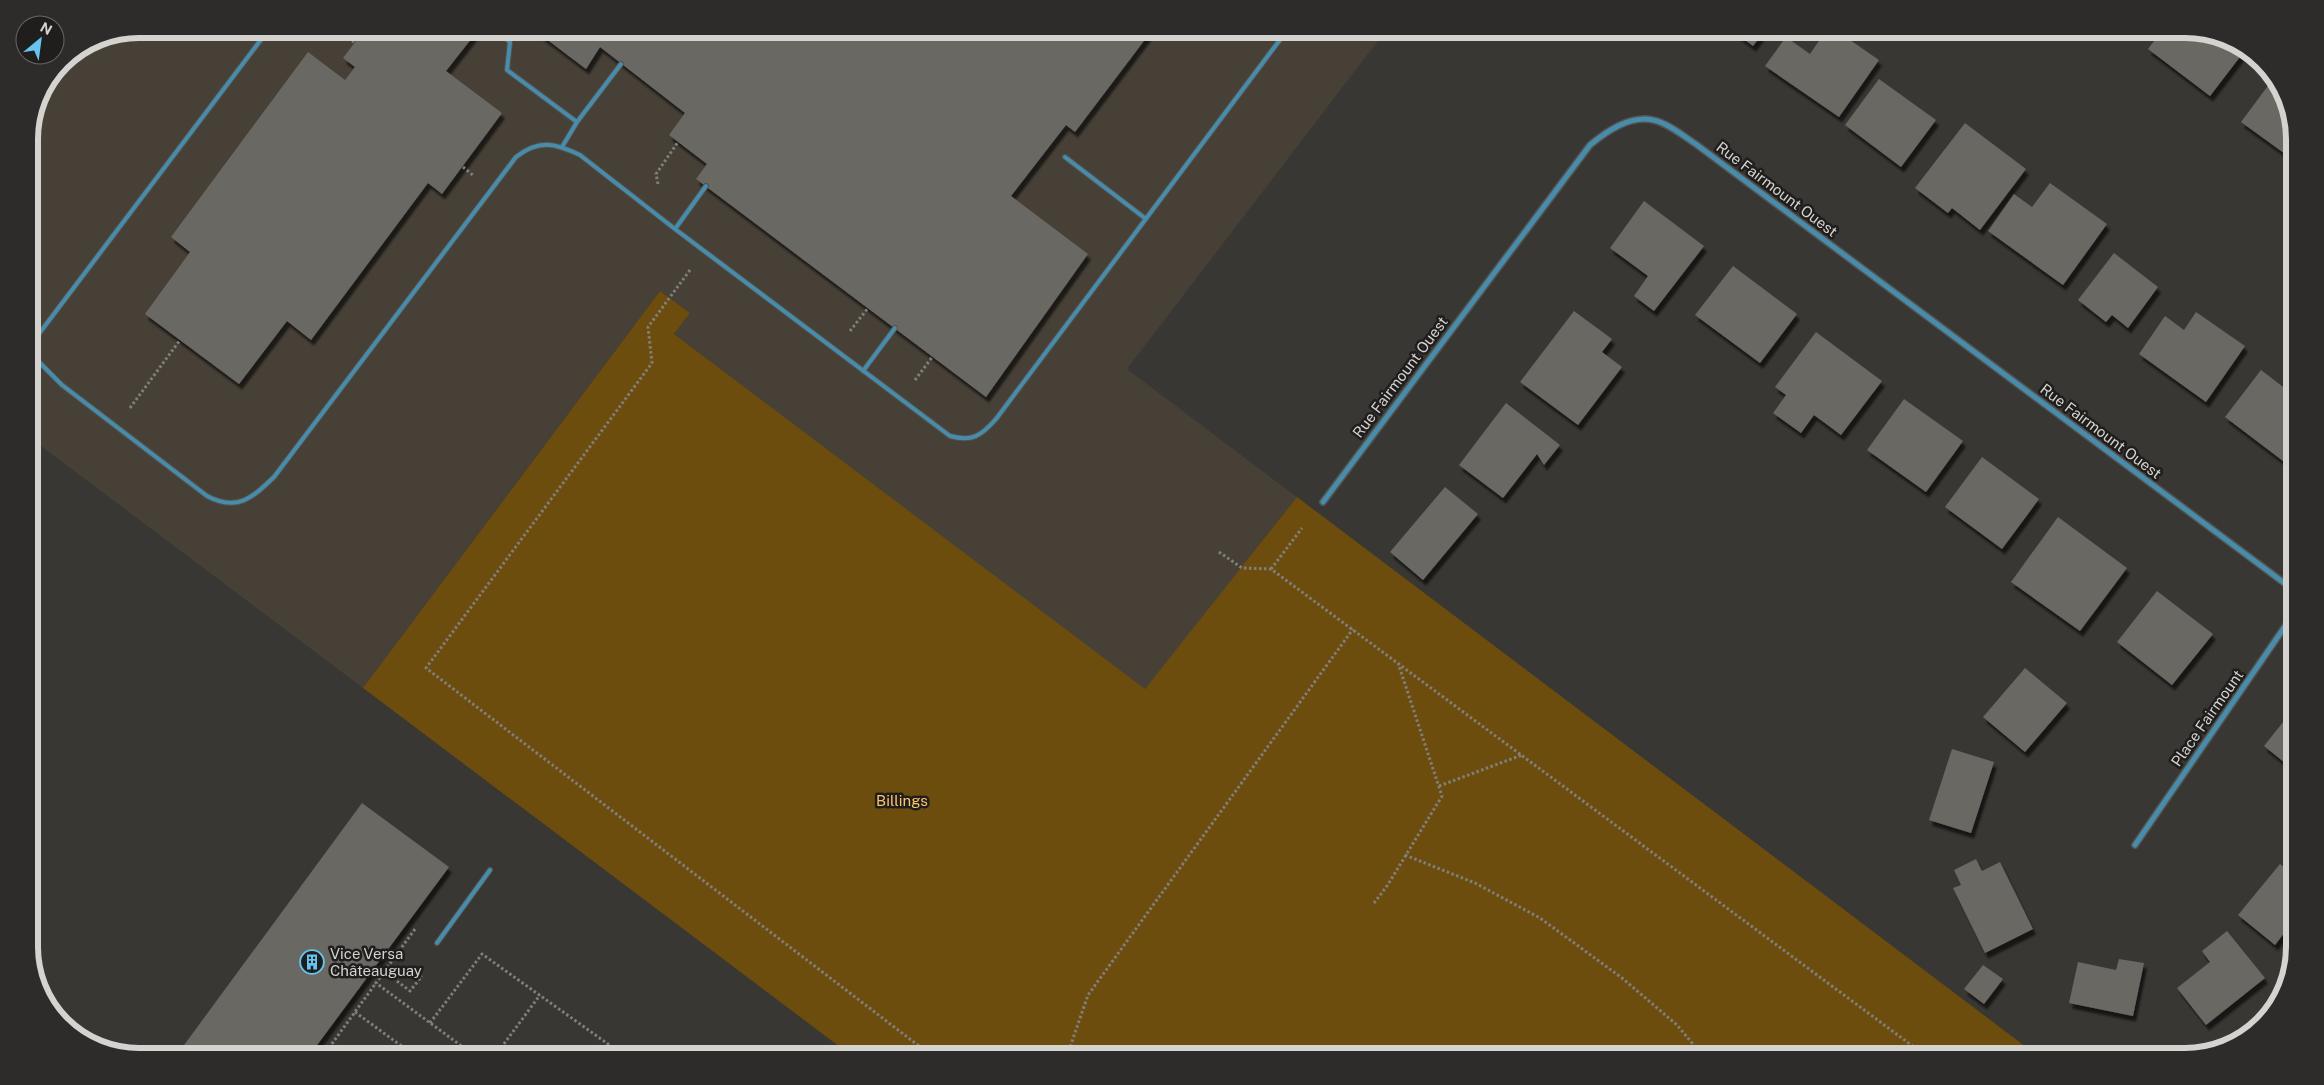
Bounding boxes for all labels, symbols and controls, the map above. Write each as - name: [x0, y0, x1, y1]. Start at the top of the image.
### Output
- north arrow: [15, 15, 65, 65]
- text: N: [38, 19, 55, 38]
- street label: Rue Fairmount Ouest: [1713, 138, 1841, 240]
- street label: Rue Fairmount Ouest: [1349, 313, 1451, 441]
- street label: Rue Fairmount Ouest: [2037, 380, 2165, 482]
- street label: Place Fairmount: [2167, 666, 2247, 769]
- park label: Billings: [876, 792, 928, 809]
- place label: Vice Versa Châteauguay: [330, 945, 422, 979]
- building icon: Vice Versa Châteauguay: [299, 949, 325, 975]

